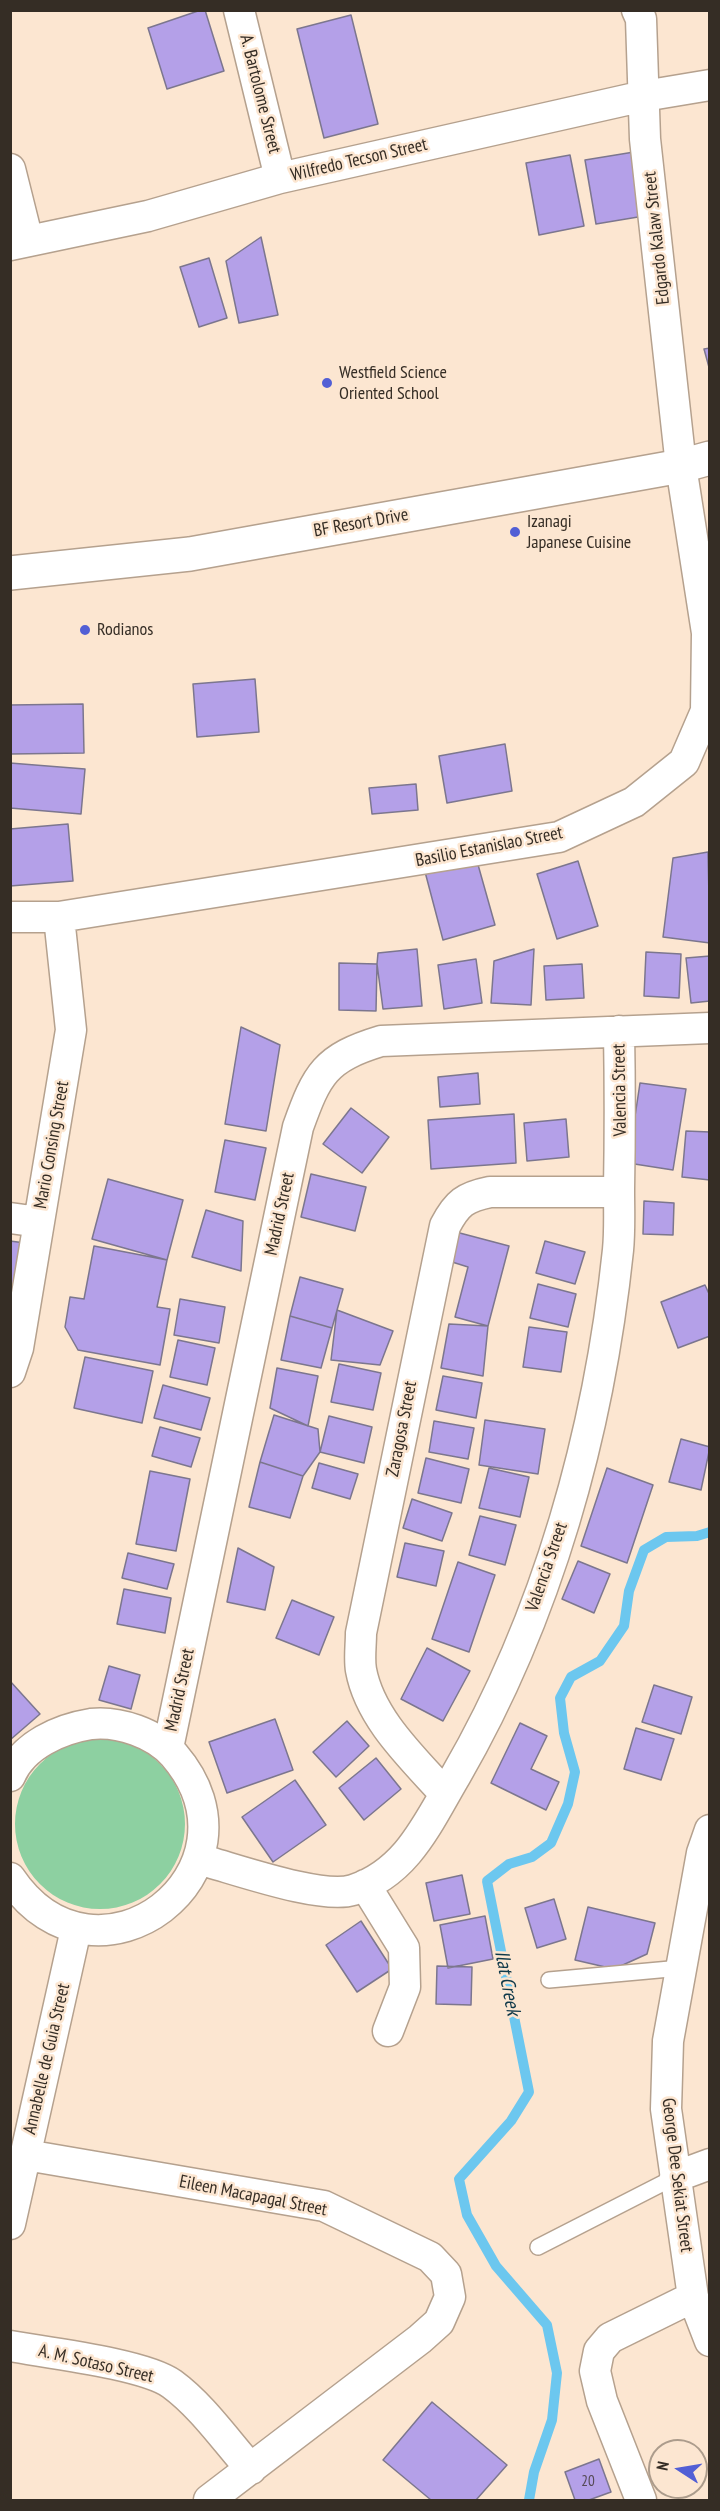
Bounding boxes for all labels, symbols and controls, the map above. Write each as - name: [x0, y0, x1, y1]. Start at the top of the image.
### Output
- street label: A. Bartolome Street: [235, 32, 285, 156]
- street label: Wilfredo Tecson Street: [289, 134, 429, 186]
- street label: Edgardo Kalaw Street: [639, 170, 675, 306]
- place label: Westfield Science Oriented School: [339, 362, 447, 404]
- marker: Westfield Science Oriented School: [320, 376, 334, 390]
- street label: BF Resort Drive: [312, 504, 410, 542]
- place label: Izanagi Japanese Cuisine: [527, 511, 631, 554]
- marker: Izanagi Japanese Cuisine: [508, 525, 522, 539]
- place label: Rodianos: [97, 619, 153, 641]
- marker: Rodianos: [78, 623, 92, 637]
- street label: Basilio Estanislao Street: [414, 822, 564, 872]
- street label: Valencia Street: [608, 1043, 632, 1137]
- street label: Mario Consing Street: [30, 1079, 74, 1211]
- street label: Madrid Street: [261, 1171, 299, 1257]
- street label: Zaragosa Street: [382, 1379, 422, 1479]
- street label: Valencia Street: [522, 1520, 572, 1614]
- street label: Madrid Street: [161, 1647, 199, 1733]
- water label: Ilat Creek: [489, 1949, 525, 2017]
- street label: Annabelle de Guia Street: [19, 1981, 75, 2137]
- street label: George Dee Sekiat Street: [657, 2097, 697, 2253]
- street label: Eileen Macapagal Street: [177, 2171, 329, 2221]
- street label: A. M. Sotaso Street: [37, 2340, 155, 2388]
- north arrow: [648, 2439, 708, 2499]
- text: N: [652, 2459, 673, 2472]
- house number: 20: [581, 2473, 595, 2491]

